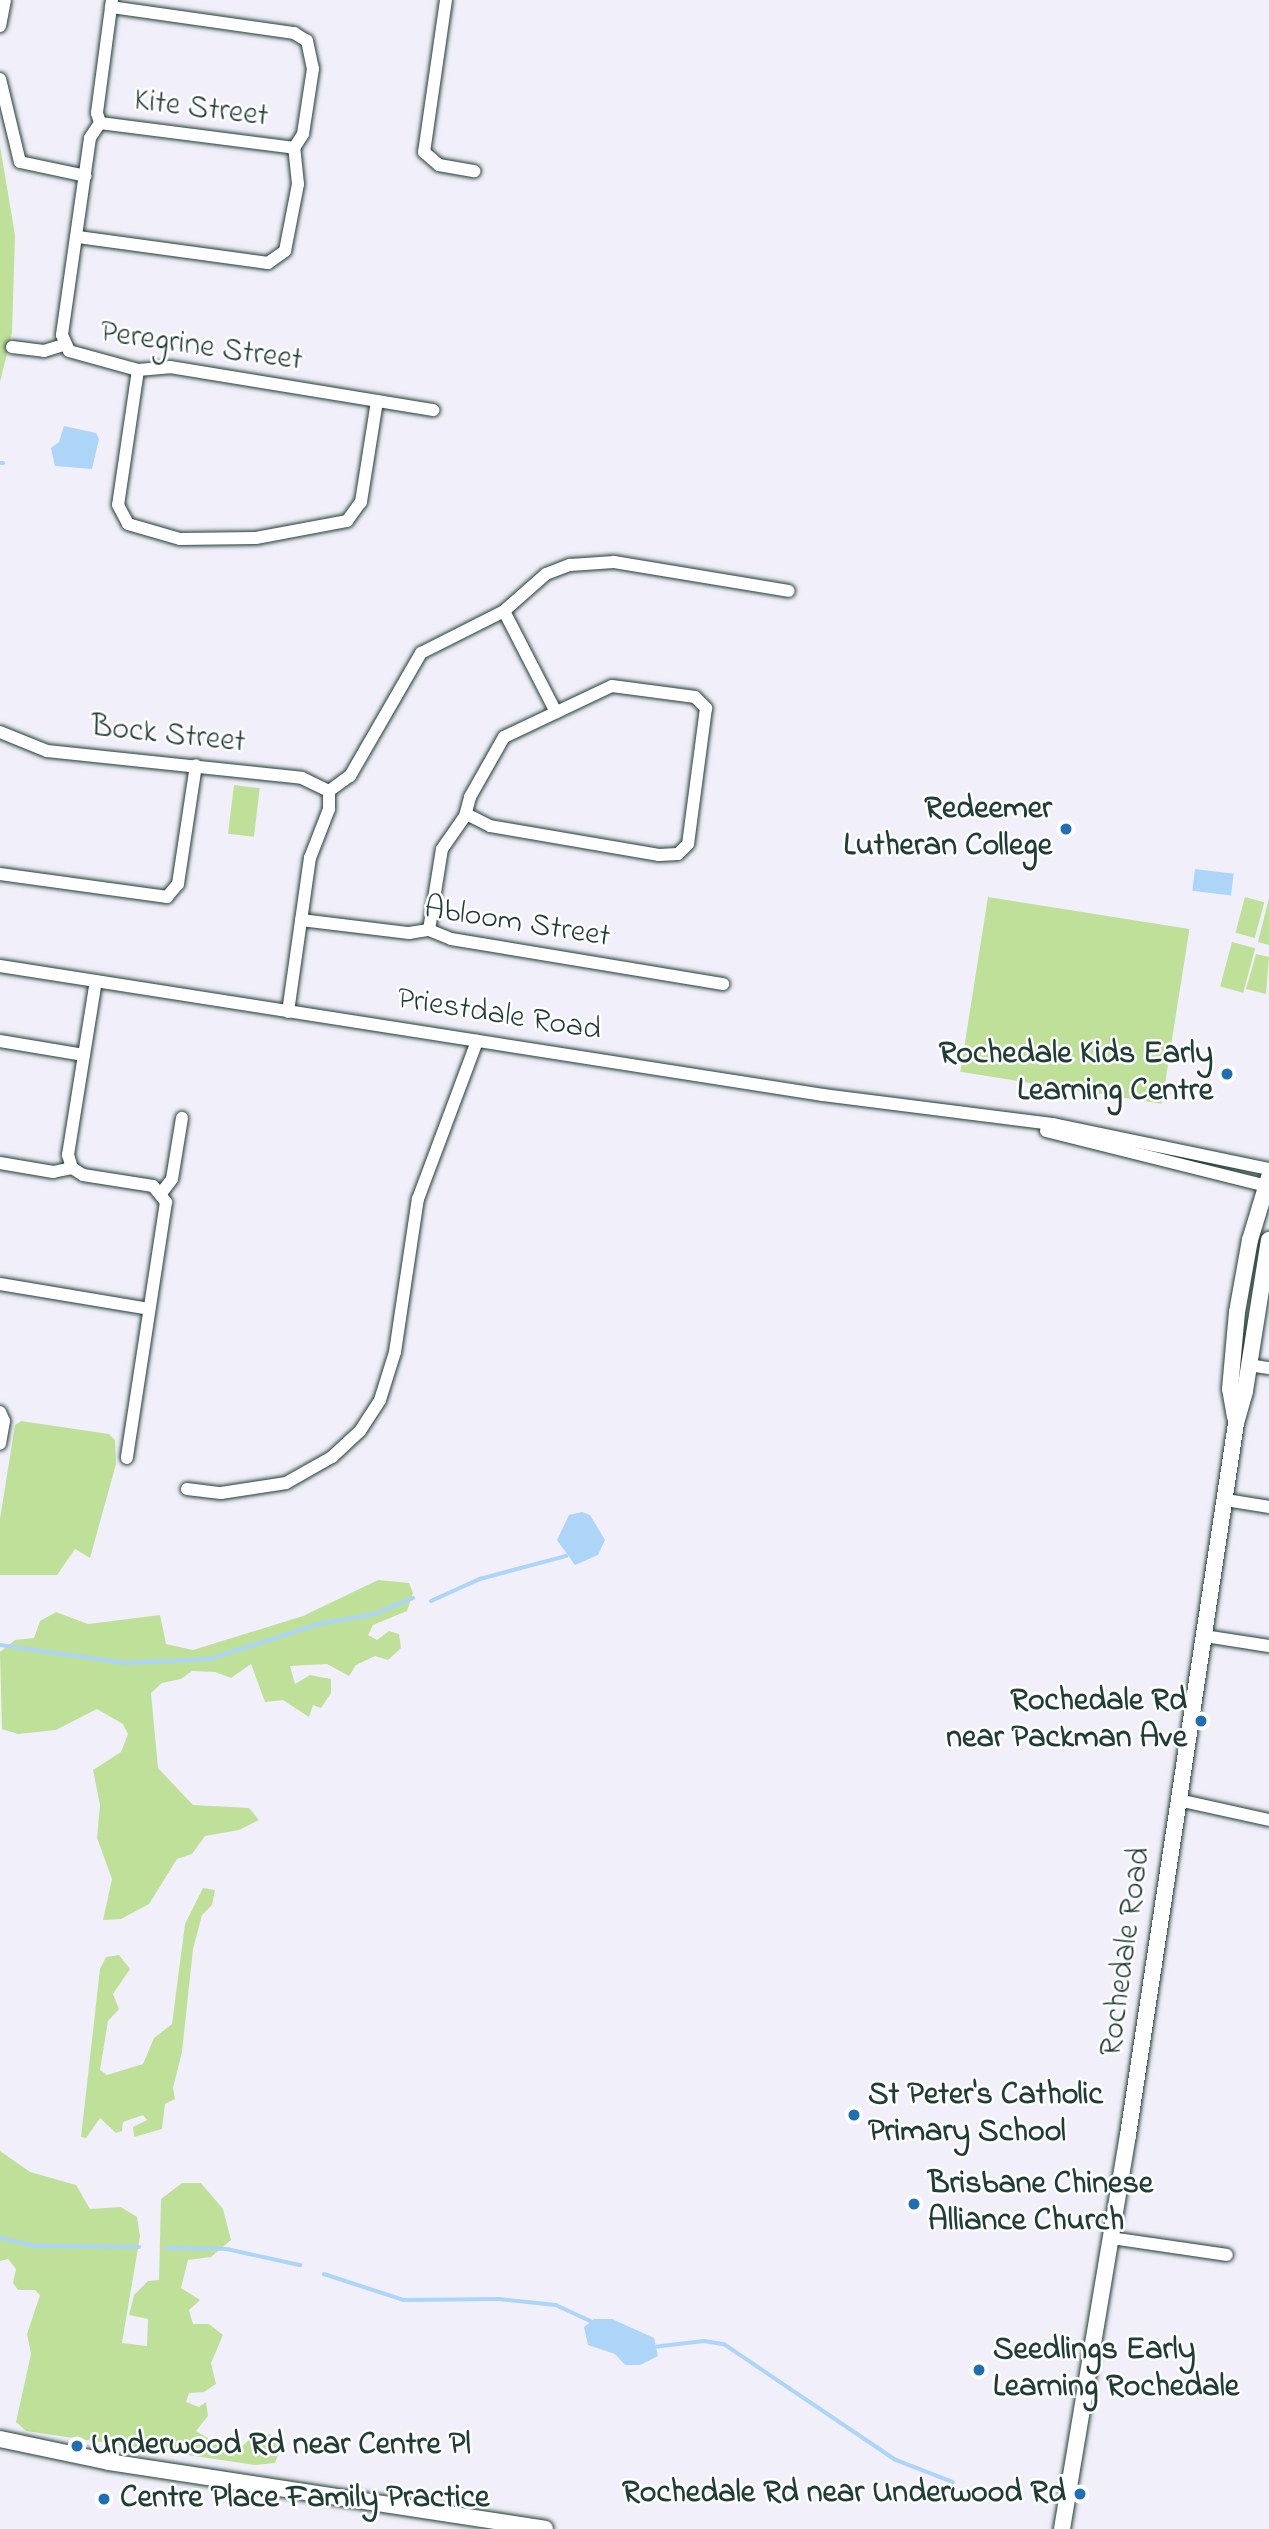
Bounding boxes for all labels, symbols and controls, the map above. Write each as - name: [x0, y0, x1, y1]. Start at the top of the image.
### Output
- street label: Kite Street: [132, 83, 270, 137]
- street label: Peregrine Street: [97, 315, 305, 381]
- street label: Bock Street: [89, 709, 247, 763]
- place label: Redeemer Lutheran College: [844, 792, 1052, 867]
- marker: Redeemer Lutheran College: [1058, 821, 1074, 837]
- street label: Abloom Street: [421, 890, 613, 958]
- street label: Priestdale Road: [394, 981, 604, 1051]
- place label: Rochedale Kids Early Learning Centre: [939, 1037, 1213, 1112]
- marker: Rochedale Kids Early Learning Centre: [1219, 1066, 1235, 1082]
- place label: Rochedale Rd near Packman Ave: [946, 1684, 1187, 1759]
- marker: Rochedale Rd near Packman Ave: [1193, 1713, 1209, 1729]
- street label: Rochedale Road: [1093, 1845, 1161, 2059]
- place label: St Peter's Catholic Primary School: [868, 2078, 1103, 2153]
- marker: St Peter's Catholic Primary School: [846, 2107, 862, 2123]
- place label: Brisbane Chinese Alliance Church: [928, 2167, 1153, 2242]
- marker: Brisbane Chinese Alliance Church: [906, 2196, 922, 2212]
- place label: Seedlings Early Learning Rochedale: [993, 2333, 1239, 2408]
- marker: Seedlings Early Learning Rochedale: [971, 2362, 987, 2378]
- place label: Underwood Rd near Centre Pl: [91, 2427, 471, 2465]
- marker: Underwood Rd near Centre Pl: [69, 2438, 85, 2454]
- place label: Rochedale Rd near Underwood Rd: [622, 2475, 1066, 2513]
- place label: Centre Place Family Practice: [120, 2480, 489, 2518]
- marker: Rochedale Rd near Underwood Rd: [1072, 2486, 1088, 2502]
- marker: Centre Place Family Practice: [94, 2489, 114, 2509]

